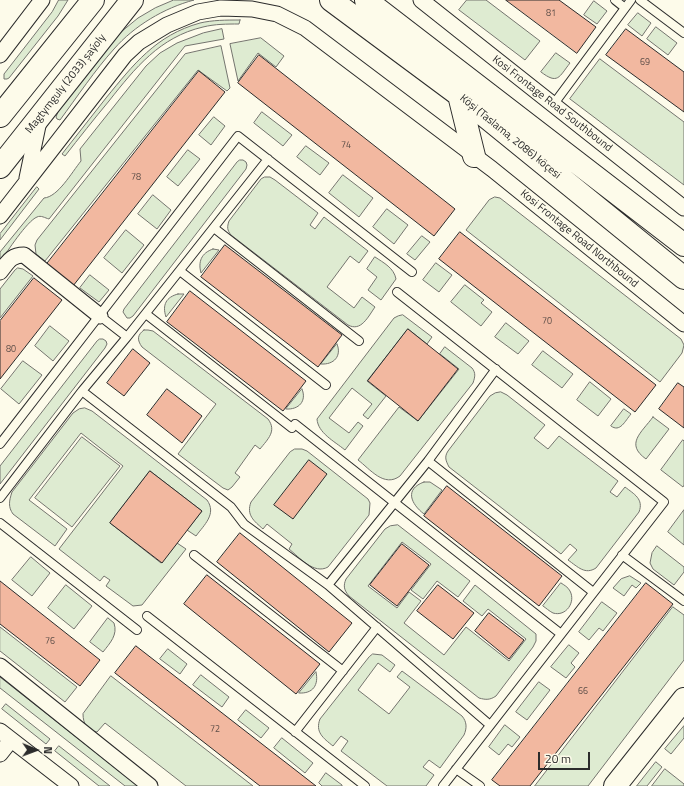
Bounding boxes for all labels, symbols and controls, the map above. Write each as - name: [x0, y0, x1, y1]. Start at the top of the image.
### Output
- house number: 81: [546, 9, 556, 19]
- street label: Magtymguly (2033) şaýoly: [23, 32, 109, 136]
- street label: Kosi Frontage Road Southbound: [489, 53, 615, 155]
- house number: 69: [640, 58, 650, 68]
- street label: Köşi (Taslama, 2086) köçesi: [457, 92, 563, 182]
- house number: 74: [341, 141, 351, 151]
- house number: 78: [131, 173, 141, 183]
- street label: Kosi Frontage Road Northbound: [517, 187, 641, 291]
- house number: 70: [542, 317, 552, 327]
- house number: 80: [6, 345, 16, 355]
- house number: 76: [45, 637, 55, 647]
- house number: 66: [578, 687, 588, 697]
- house number: 72: [210, 725, 220, 735]
- north arrow: [16, 730, 56, 770]
- scale bar: [540, 744, 592, 770]
- text: N: [40, 746, 56, 754]
- text: 20 m: [545, 749, 571, 768]

